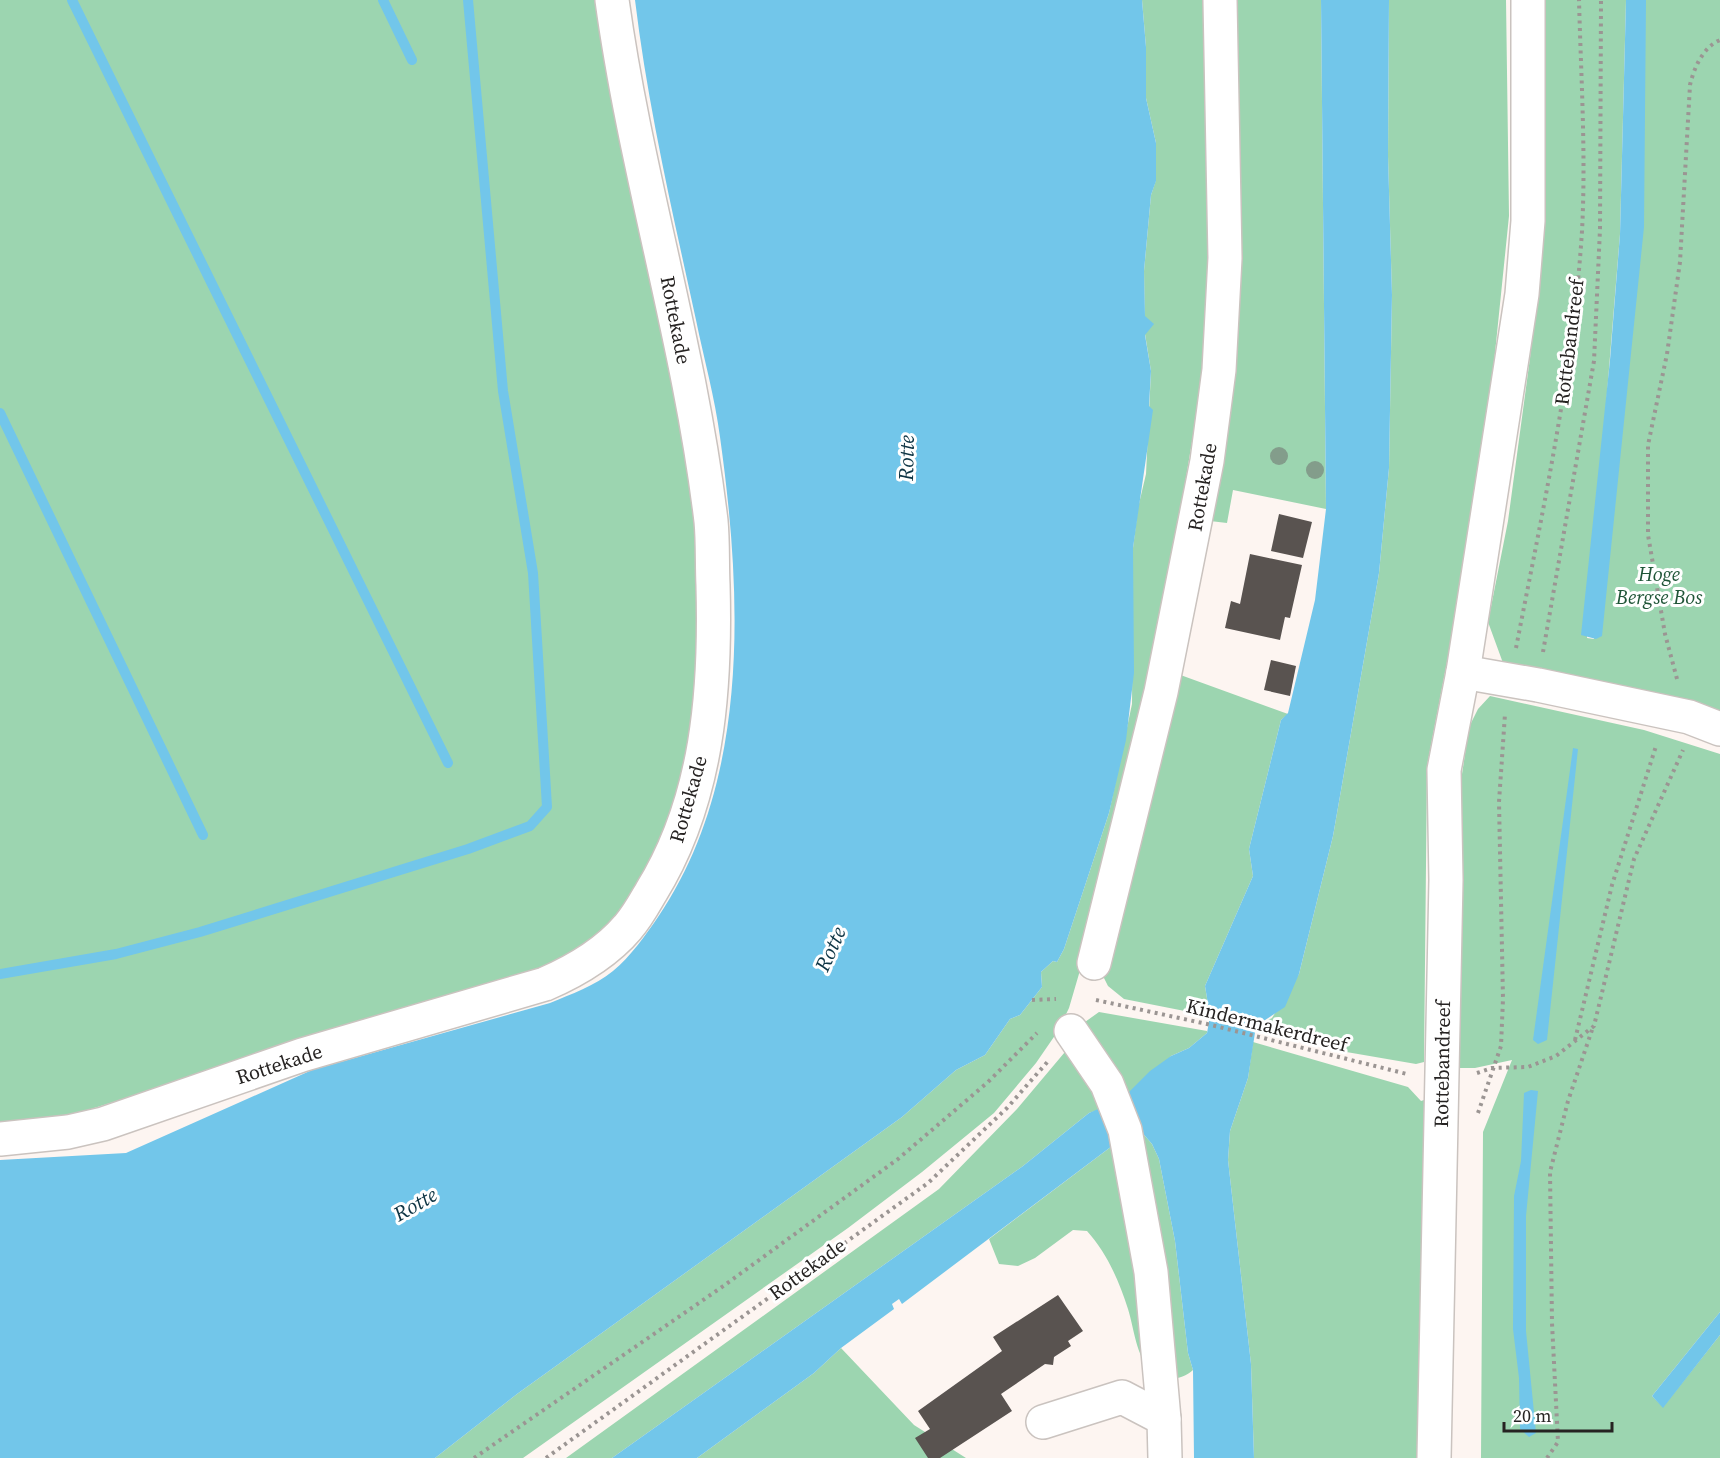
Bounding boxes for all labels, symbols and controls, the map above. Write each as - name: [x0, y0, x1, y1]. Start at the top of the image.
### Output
- street label: Rottekade: [654, 273, 698, 367]
- street label: Rottebandreef: [1547, 275, 1591, 407]
- water label: Rotte: [891, 434, 921, 482]
- street label: Rottekade: [1180, 441, 1224, 533]
- park label: Hoge Bergse Bos: [1615, 560, 1703, 611]
- street label: Rottekade: [662, 752, 714, 846]
- water label: Rotte: [807, 922, 853, 977]
- street label: Kindermakerdreef: [1183, 991, 1353, 1059]
- street label: Rottebandreef: [1427, 998, 1457, 1128]
- street label: Rottekade: [232, 1037, 326, 1091]
- water label: Rotte: [387, 1180, 443, 1229]
- street label: Rottekade: [763, 1231, 851, 1307]
- scale bar: [1504, 1395, 1612, 1433]
- text: 20 m: [1513, 1403, 1551, 1428]

